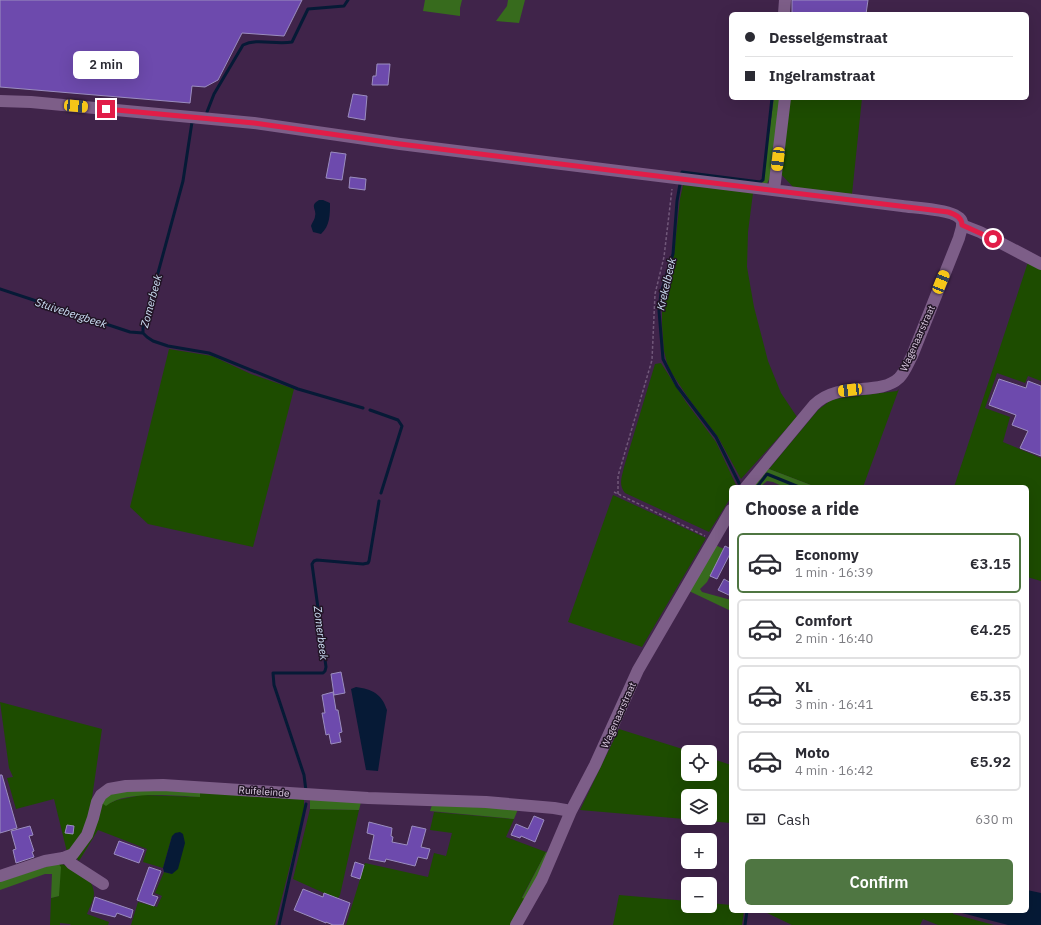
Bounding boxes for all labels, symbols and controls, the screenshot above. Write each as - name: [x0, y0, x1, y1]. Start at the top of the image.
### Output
- text: Desselgemstraat: [769, 28, 888, 47]
- callout: 2 min: [73, 51, 139, 79]
- text: 2 min: [89, 56, 123, 73]
- text: Ingelramstraat: [769, 66, 875, 85]
- car: [64, 99, 88, 113]
- route end: [97, 100, 115, 118]
- car: [771, 146, 785, 172]
- route start: [984, 230, 1002, 248]
- water label: Krekelbeek: [653, 256, 679, 312]
- car: [931, 269, 951, 295]
- water label: Zomerbeek: [137, 273, 165, 330]
- water label: Stuivebergbeek: [33, 295, 109, 331]
- street label: Wagenaarstraat: [897, 303, 938, 373]
- car: [837, 383, 863, 397]
- text: Choose a ride: [745, 497, 859, 520]
- icon: car: [747, 545, 783, 581]
- text: Economy: [795, 545, 859, 564]
- text: €3.15: [970, 554, 1011, 573]
- text: 1 min · 16:39: [795, 564, 873, 581]
- water label: Zomerbeek: [311, 604, 331, 661]
- icon: car: [747, 611, 783, 647]
- text: Comfort: [795, 611, 852, 630]
- text: €4.25: [970, 620, 1011, 639]
- text: 2 min · 16:40: [795, 630, 873, 647]
- icon: car: [747, 677, 783, 713]
- text: XL: [795, 677, 813, 696]
- street label: Wagenaarstraat: [598, 680, 639, 750]
- text: €5.35: [970, 686, 1011, 705]
- text: 3 min · 16:41: [795, 696, 873, 713]
- icon: car: [747, 743, 783, 779]
- text: Moto: [795, 743, 830, 762]
- map controls: [681, 745, 717, 913]
- button: locate: [681, 745, 717, 781]
- text: €5.92: [970, 752, 1011, 771]
- text: 4 min · 16:42: [795, 762, 873, 779]
- street label: Ruifeleinde: [238, 783, 290, 800]
- button: layers: [681, 789, 717, 825]
- icon: cash: [745, 808, 767, 830]
- text: Cash: [777, 810, 810, 829]
- text: 630 m: [975, 811, 1013, 828]
- button: +: [681, 833, 717, 869]
- button: Confirm: [745, 859, 1013, 905]
- button: −: [681, 877, 717, 913]

